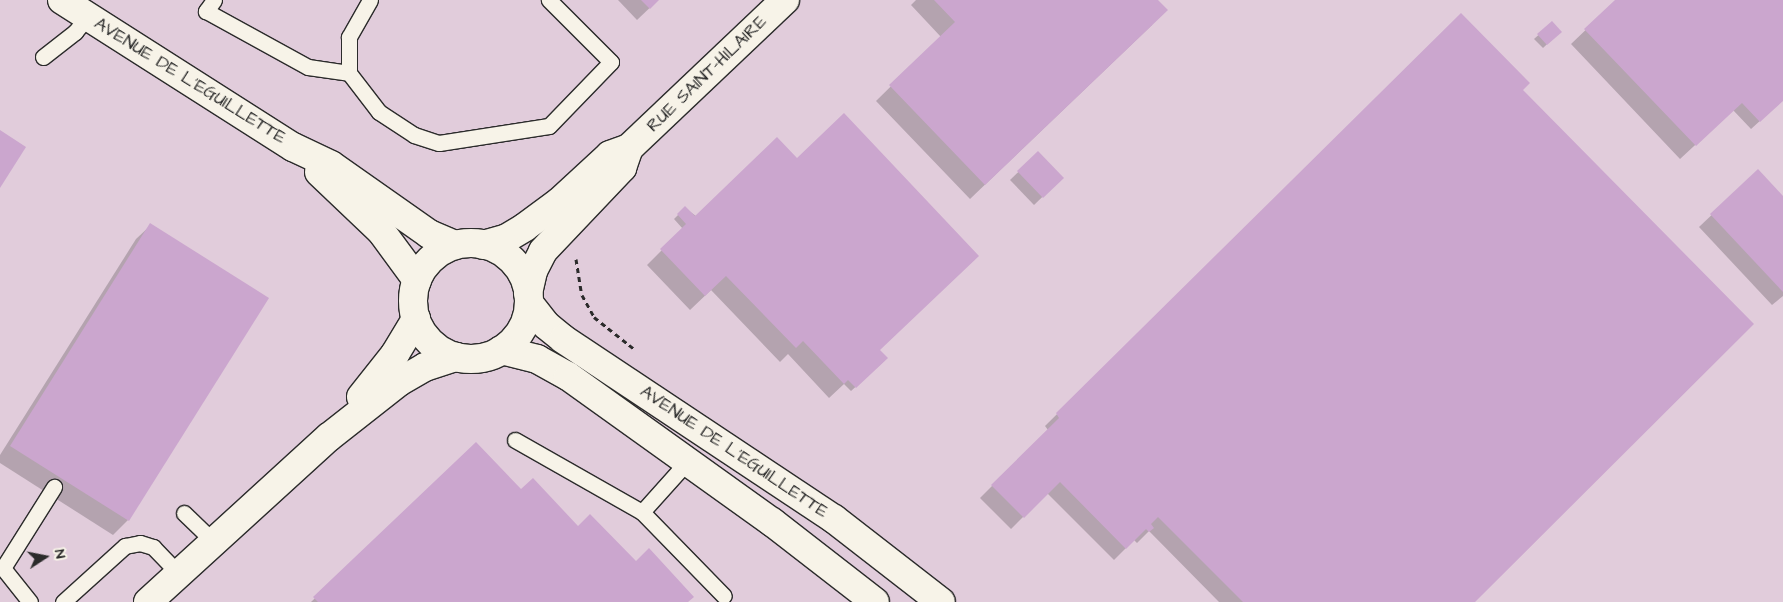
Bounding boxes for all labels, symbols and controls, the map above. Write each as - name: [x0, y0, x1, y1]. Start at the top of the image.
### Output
- street label: RUE SAINT-HILAIRE: [642, 11, 772, 137]
- street label: AVENUE DE L'EGUILLETTE: [90, 13, 290, 149]
- street label: AVENUE DE L'EGUILLETTE: [636, 381, 832, 523]
- north arrow: [20, 532, 70, 582]
- text: N: [49, 548, 70, 560]

